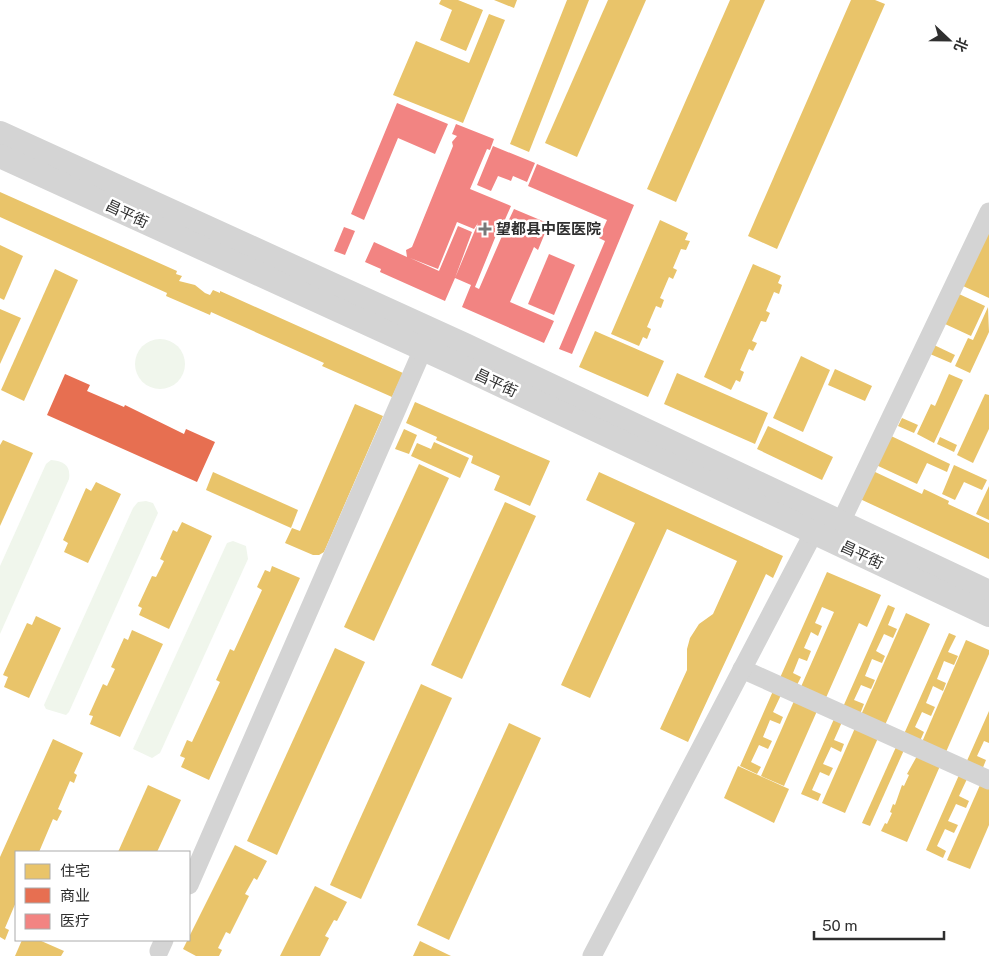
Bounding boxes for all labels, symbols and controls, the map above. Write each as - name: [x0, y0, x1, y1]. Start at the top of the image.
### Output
- north arrow: [924, 15, 974, 65]
- text: 北: [951, 35, 971, 54]
- street label: 昌平街: [103, 196, 151, 231]
- place label: 望都县中医医院: [496, 220, 601, 237]
- marker: 望都县中医医院: [478, 222, 492, 236]
- street label: 昌平街: [472, 365, 520, 400]
- street label: 昌平街: [838, 537, 886, 572]
- legend: [15, 851, 190, 941]
- text: 住宅: [60, 862, 90, 879]
- text: 商业: [60, 887, 90, 904]
- scale bar: [814, 908, 944, 940]
- text: 医疗: [60, 912, 90, 929]
- text: 50 m: [822, 917, 857, 934]

